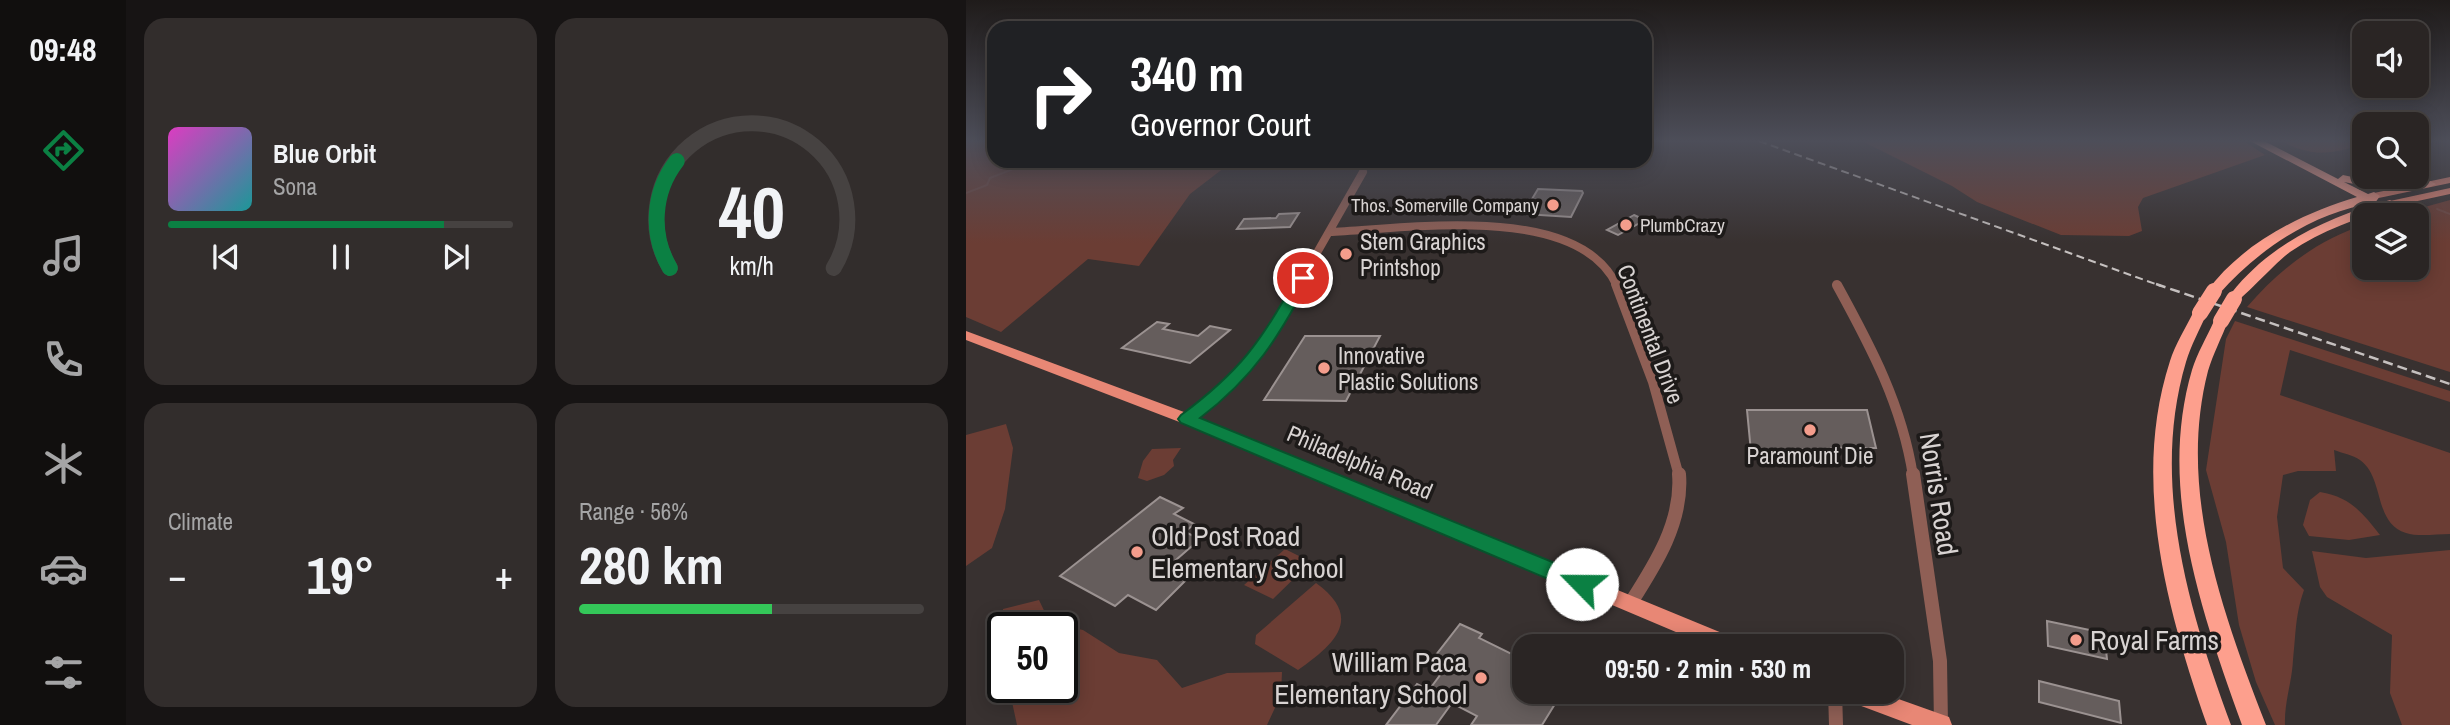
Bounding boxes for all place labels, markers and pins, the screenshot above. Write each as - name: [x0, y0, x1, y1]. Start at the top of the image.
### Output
- place label: Thos. Somerville Company: [1351, 192, 1539, 218]
- marker: Thos. Somerville Company: [1545, 197, 1561, 213]
- place label: PlumbCrazy: [1640, 212, 1725, 238]
- marker: PlumbCrazy: [1618, 217, 1634, 233]
- place label: Stem Graphics Printshop: [1360, 226, 1486, 283]
- marker: Stem Graphics Printshop: [1338, 246, 1354, 262]
- pin: [1273, 248, 1333, 308]
- place label: Innovative Plastic Solutions: [1338, 340, 1478, 397]
- marker: Innovative Plastic Solutions: [1316, 360, 1332, 376]
- marker: Paramount Die: [1802, 422, 1818, 438]
- place label: Paramount Die: [1747, 440, 1873, 471]
- place label: Old Post Road Elementary School: [1151, 517, 1344, 587]
- marker: Old Post Road Elementary School: [1129, 544, 1145, 560]
- place label: Royal Farms: [2090, 621, 2219, 659]
- marker: Royal Farms: [2068, 632, 2084, 648]
- place label: William Paca Elementary School: [1274, 643, 1467, 713]
- marker: William Paca Elementary School: [1473, 670, 1489, 686]

